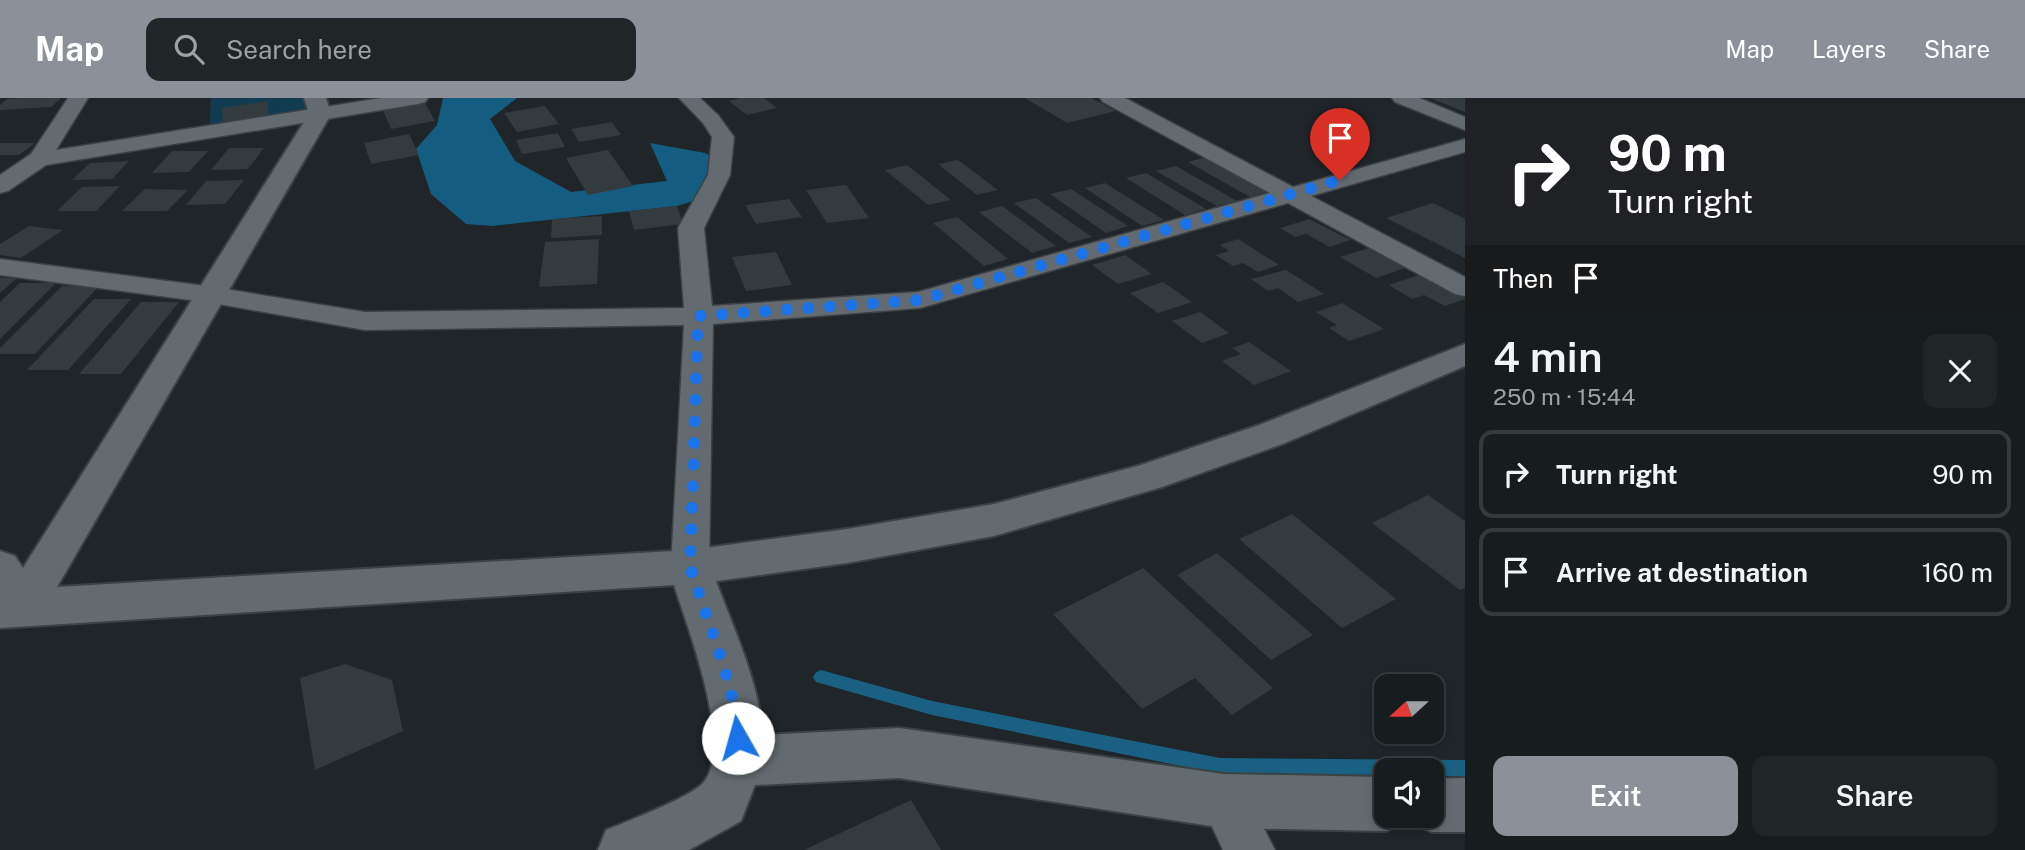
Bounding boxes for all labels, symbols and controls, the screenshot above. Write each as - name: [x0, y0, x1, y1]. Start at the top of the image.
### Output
- search box: [146, 18, 636, 81]
- text: Map: [35, 30, 104, 68]
- icon: search: [170, 30, 208, 68]
- text: Search here: [226, 34, 372, 65]
- text: Map: [1725, 35, 1774, 63]
- text: Layers: [1812, 35, 1886, 63]
- text: Share: [1924, 35, 1990, 63]
- pin: [1310, 108, 1370, 180]
- icon: arrive: [1321, 119, 1359, 157]
- text: 90 m: [1608, 124, 1727, 182]
- icon: right: [1493, 126, 1584, 217]
- text: Turn right: [1608, 183, 1753, 220]
- icon: arrive: [1567, 259, 1605, 297]
- text: Then: [1493, 263, 1553, 294]
- text: 4 min: [1493, 332, 1602, 381]
- button: close: [1923, 334, 1997, 408]
- text: 250 m · 15:44: [1493, 383, 1635, 410]
- icon: right: [1497, 455, 1535, 493]
- text: Turn right: [1556, 459, 1678, 490]
- text: 90 m: [1932, 459, 1993, 490]
- icon: arrive: [1497, 553, 1535, 591]
- text: Arrive at destination: [1556, 557, 1808, 588]
- text: 160 m: [1922, 557, 1993, 588]
- north arrow: [1374, 674, 1444, 744]
- map controls: [1374, 674, 1444, 828]
- position arrow: [701, 701, 775, 775]
- button: Exit: [1493, 756, 1738, 836]
- button: Share: [1752, 756, 1997, 836]
- button: sound: [1374, 758, 1444, 828]

